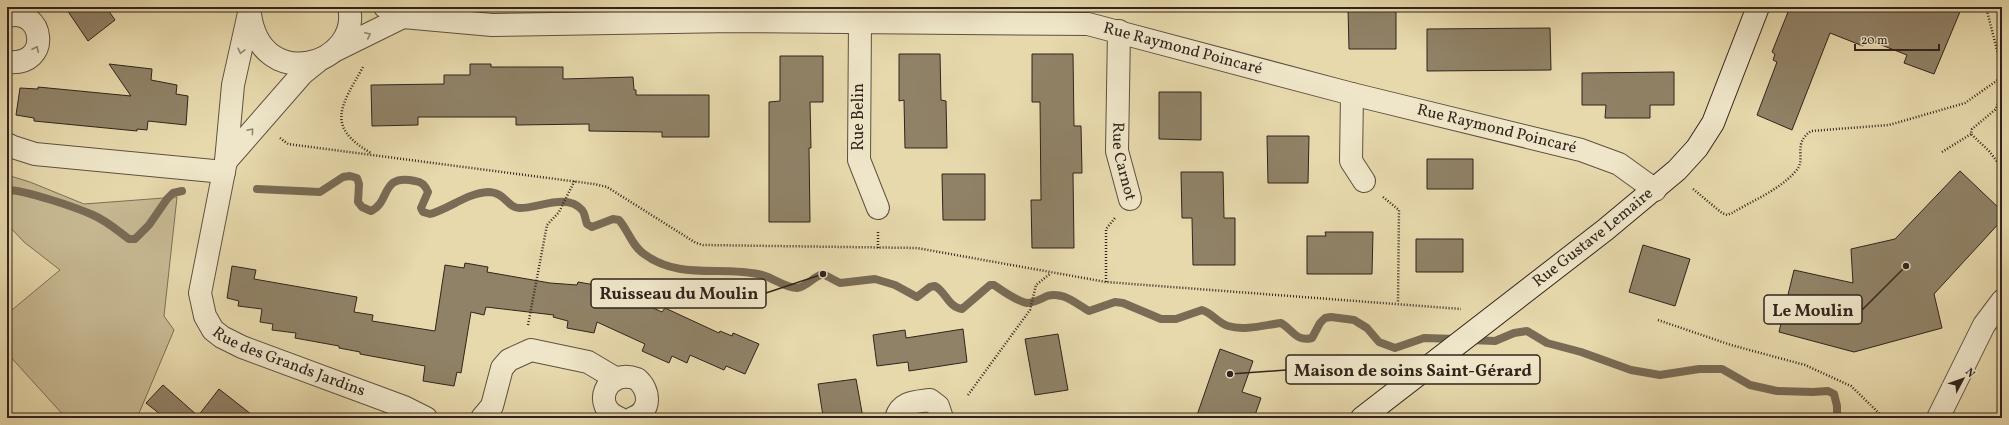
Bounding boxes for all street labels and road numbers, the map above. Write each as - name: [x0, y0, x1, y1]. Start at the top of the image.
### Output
- street label: Rue Raymond Poincaré: [1101, 18, 1265, 81]
- street label: Rue Belin: [848, 83, 870, 151]
- street label: Rue Raymond Poincaré: [1414, 99, 1579, 159]
- street label: Rue Carnot: [1106, 122, 1141, 203]
- street label: Rue Gustave Lemaire: [1528, 183, 1658, 293]
- street label: Rue des Grands Jardins: [207, 322, 368, 403]

